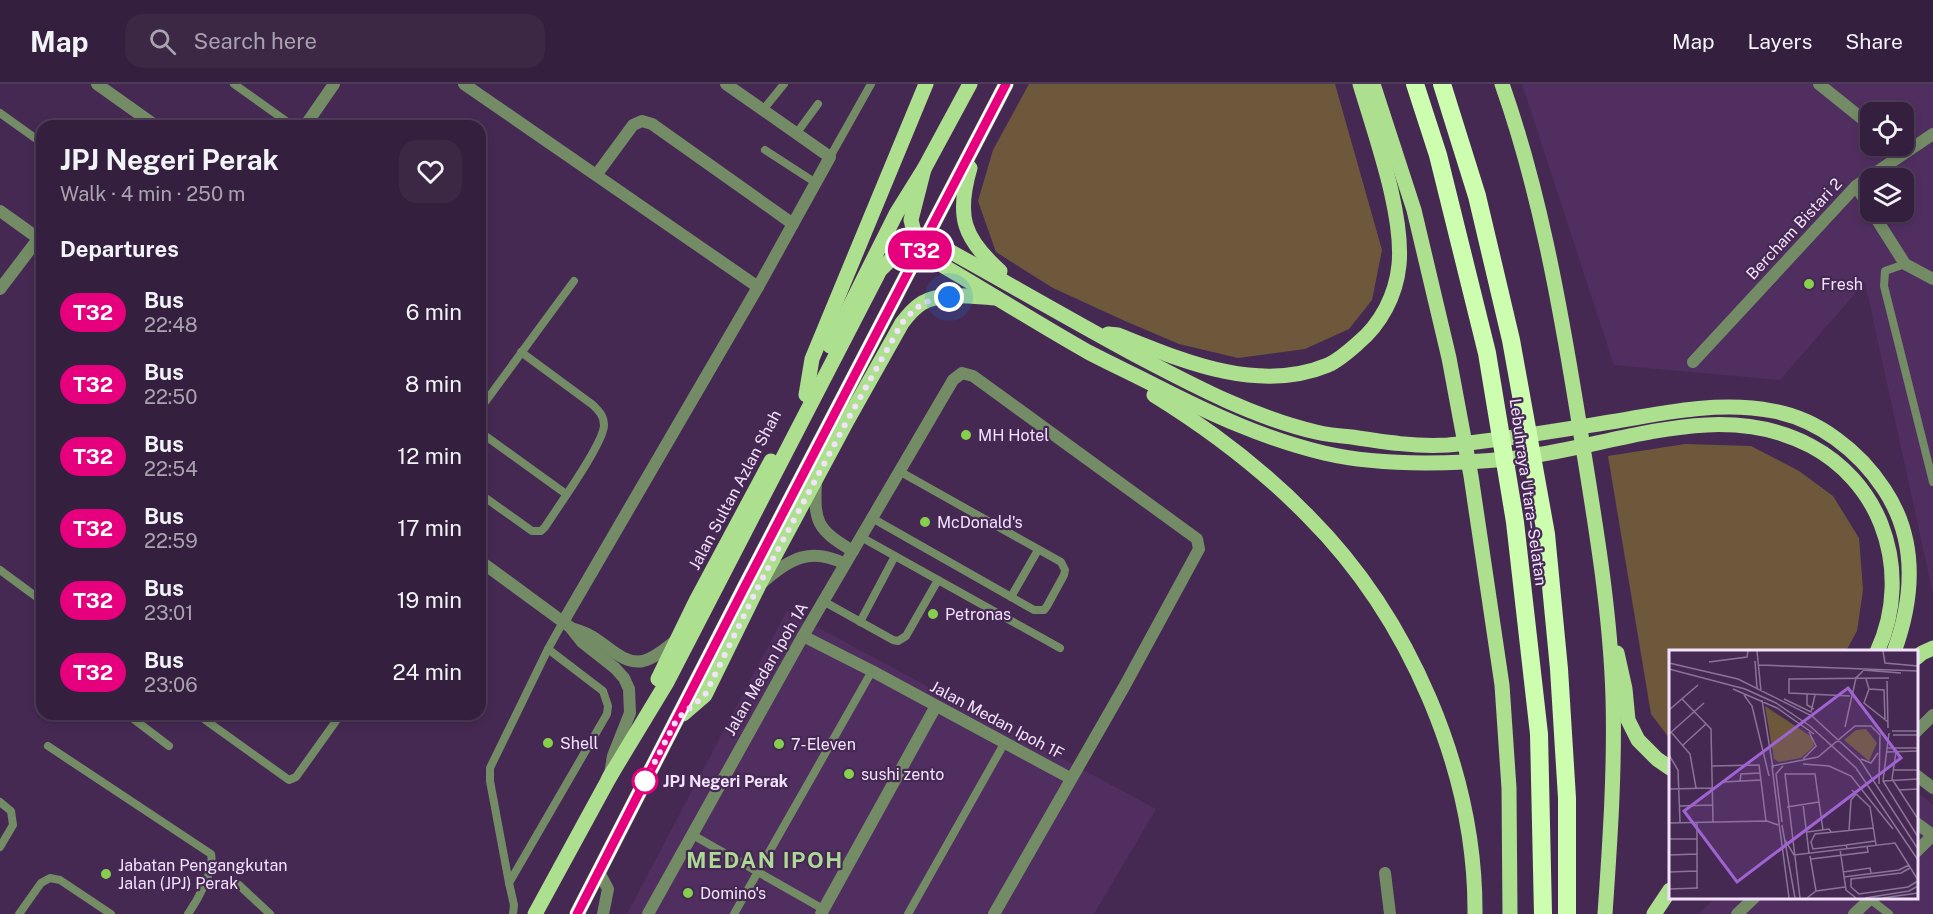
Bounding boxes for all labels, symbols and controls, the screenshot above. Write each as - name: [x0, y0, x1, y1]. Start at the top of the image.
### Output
- search box: [125, 14, 545, 68]
- text: Map: [30, 25, 89, 58]
- icon: search: [146, 25, 179, 58]
- text: Search here: [194, 28, 317, 54]
- text: Map: [1672, 29, 1715, 54]
- text: Layers: [1748, 29, 1812, 54]
- text: Share: [1845, 29, 1903, 54]
- map controls: [1860, 102, 1914, 222]
- button: locate: [1860, 102, 1914, 156]
- button: heart: [399, 140, 462, 203]
- text: JPJ Negeri Perak: [60, 143, 279, 176]
- button: layers: [1860, 168, 1914, 222]
- street label: Bercham Bistari 2: [1742, 174, 1846, 284]
- text: Walk · 4 min · 250 m: [60, 182, 245, 206]
- line badge: T32: [886, 230, 954, 270]
- text: Departures: [60, 236, 179, 262]
- text: T32: [900, 238, 940, 263]
- place label: Fresh: [1821, 275, 1863, 294]
- marker: Fresh: [1802, 277, 1816, 291]
- your location: [934, 282, 964, 312]
- text: Bus: [144, 287, 184, 313]
- text: 6 min: [406, 299, 462, 325]
- text: T32: [73, 300, 113, 325]
- text: 22:48: [144, 313, 198, 337]
- text: Bus: [144, 359, 184, 385]
- text: 8 min: [405, 371, 462, 397]
- text: T32: [73, 372, 113, 397]
- text: 22:50: [144, 385, 197, 409]
- street label: Lebuhraya Utara–Selatan: [1505, 397, 1551, 587]
- street label: Jalan Sultan Azlan Shah: [685, 407, 785, 573]
- place label: MH Hotel: [978, 426, 1049, 445]
- marker: MH Hotel: [959, 428, 973, 442]
- text: Bus: [144, 431, 184, 457]
- text: 12 min: [397, 443, 462, 469]
- text: T32: [73, 444, 113, 469]
- text: 22:54: [144, 457, 198, 481]
- text: Bus: [144, 503, 184, 529]
- place label: McDonald's: [937, 513, 1023, 532]
- text: 17 min: [397, 515, 462, 541]
- marker: McDonald's: [918, 515, 932, 529]
- text: T32: [73, 516, 113, 541]
- text: 22:59: [144, 529, 198, 553]
- text: Bus: [144, 575, 184, 601]
- text: 19 min: [397, 587, 462, 613]
- text: T32: [73, 588, 113, 613]
- street label: Jalan Medan Ipoh 1A: [720, 599, 812, 739]
- text: 23:01: [144, 601, 193, 625]
- place label: Petronas: [945, 605, 1011, 624]
- marker: Petronas: [926, 607, 940, 621]
- text: Bus: [144, 647, 184, 673]
- inset map: [1669, 650, 1918, 899]
- text: 24 min: [392, 659, 462, 685]
- text: T32: [73, 660, 113, 685]
- text: 23:06: [144, 673, 198, 697]
- street label: Jalan Medan Ipoh 1F: [927, 677, 1067, 763]
- place label: Shell: [560, 734, 599, 753]
- place label: 7-Eleven: [791, 735, 856, 754]
- marker: Shell: [541, 736, 555, 750]
- marker: 7-Eleven: [772, 737, 786, 751]
- place label: sushi zento: [861, 765, 944, 784]
- marker: sushi zento: [842, 767, 856, 781]
- marker: JPJ Negeri Perak: [632, 768, 658, 794]
- place label: JPJ Negeri Perak: [663, 772, 788, 791]
- district label: MEDAN IPOH: [686, 847, 844, 873]
- place label: Jabatan Pengangkutan Jalan (JPJ) Perak: [118, 856, 288, 893]
- marker: Jabatan Pengangkutan Jalan (JPJ) Perak: [99, 867, 113, 881]
- place label: Domino's: [700, 884, 766, 903]
- marker: Domino's: [681, 886, 695, 900]

